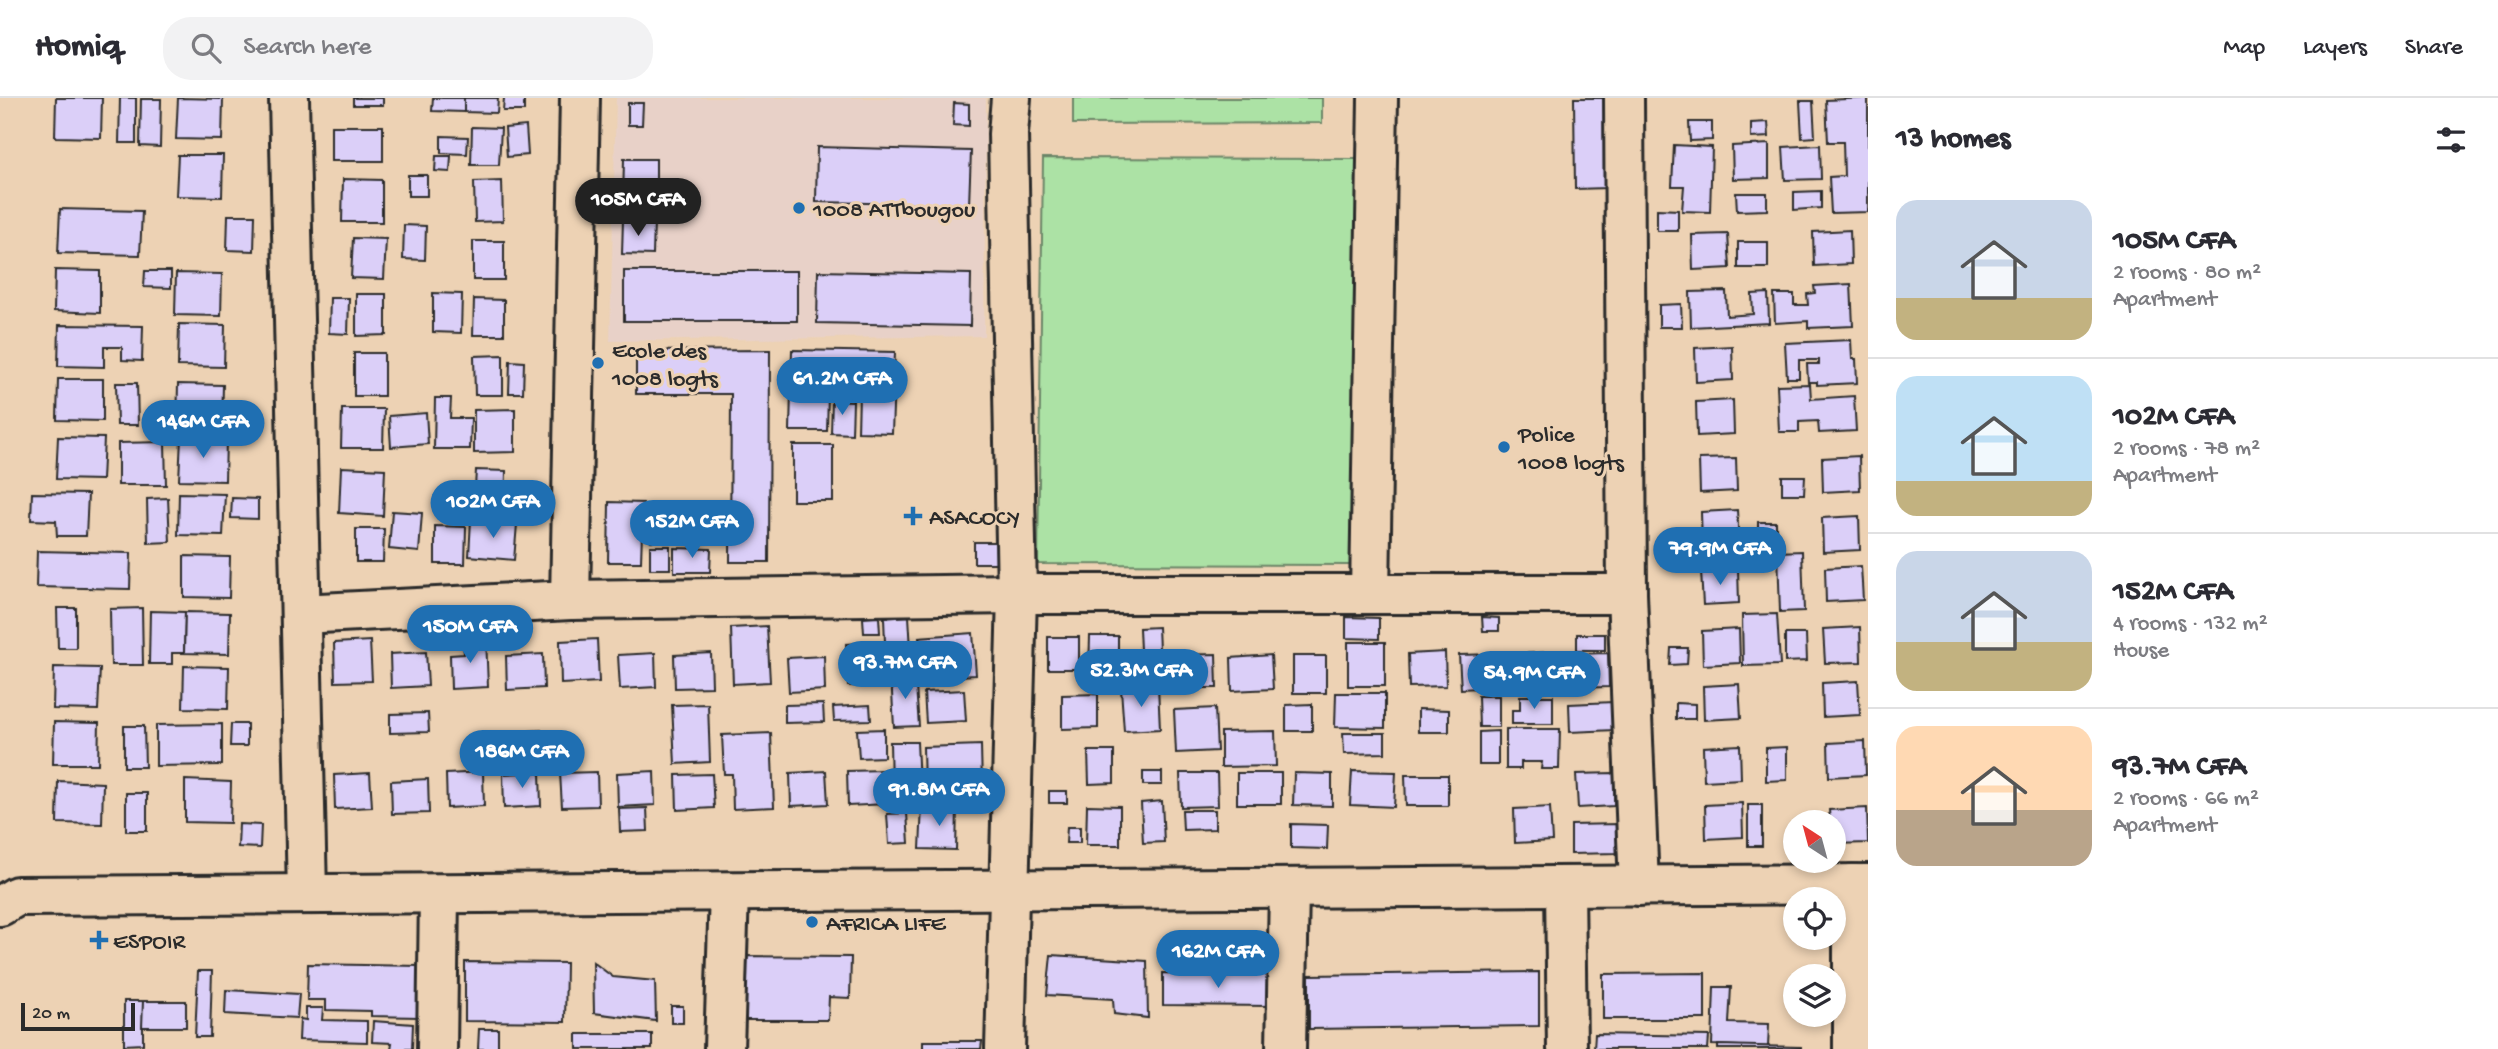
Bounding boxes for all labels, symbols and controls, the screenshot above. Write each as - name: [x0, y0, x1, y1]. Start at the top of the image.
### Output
- search box: [163, 17, 653, 80]
- text: Homiq: [35, 29, 121, 67]
- icon: search: [187, 29, 225, 67]
- text: Search here: [243, 33, 371, 64]
- text: Map: [2223, 34, 2265, 63]
- text: Layers: [2303, 34, 2367, 63]
- text: Share: [2405, 34, 2463, 63]
- icon: filters: [2432, 121, 2470, 159]
- text: 13 homes: [1896, 123, 2010, 158]
- pin: 105M CFA: [566, 178, 710, 238]
- text: 105M CFA: [591, 187, 685, 214]
- place label: 1008 ATTbougou: [812, 197, 975, 226]
- marker: 1008 ATTbougou: [791, 200, 807, 216]
- text: 105M CFA: [2113, 225, 2235, 260]
- icon: home: [1952, 228, 2036, 312]
- text: 2 rooms · 80 m²: [2113, 260, 2261, 287]
- text: Apartment: [2113, 287, 2217, 314]
- place label: Ecole des 1008 logts: [611, 338, 719, 395]
- marker: Ecole des 1008 logts: [590, 355, 606, 371]
- pin: 61.2M CFA: [762, 358, 922, 417]
- text: 61.2M CFA: [793, 366, 891, 393]
- pin: 146M CFA: [131, 400, 275, 460]
- text: 102M CFA: [2113, 401, 2234, 436]
- icon: home: [1952, 404, 2036, 488]
- text: 146M CFA: [157, 409, 249, 436]
- place label: Police 1008 logts: [1517, 422, 1625, 479]
- text: 2 rooms · 78 m²: [2113, 436, 2260, 463]
- marker: Police 1008 logts: [1496, 439, 1512, 455]
- text: Apartment: [2113, 463, 2217, 490]
- pin: 102M CFA: [421, 480, 565, 540]
- text: 102M CFA: [447, 489, 539, 516]
- pin: 152M CFA: [620, 500, 764, 560]
- place label: ASACOCY: [929, 505, 1020, 534]
- marker: ASACOCY: [903, 506, 923, 526]
- text: 152M CFA: [646, 509, 738, 536]
- pin: 79.9M CFA: [1640, 528, 1800, 587]
- text: 79.9M CFA: [1669, 536, 1771, 563]
- text: 152M CFA: [2113, 576, 2233, 611]
- icon: home: [1952, 579, 2036, 663]
- pin: 150M CFA: [398, 606, 542, 665]
- text: 4 rooms · 132 m²: [2113, 611, 2268, 638]
- text: 150M CFA: [423, 614, 517, 641]
- text: House: [2113, 638, 2169, 665]
- pin: 93.7M CFA: [825, 642, 985, 701]
- text: 93.7M CFA: [854, 650, 956, 677]
- pin: 52.3M CFA: [1061, 650, 1221, 709]
- pin: 54.9M CFA: [1454, 652, 1614, 711]
- text: 52.3M CFA: [1090, 658, 1192, 685]
- text: 54.9M CFA: [1484, 660, 1584, 687]
- pin: 186M CFA: [450, 730, 594, 790]
- text: 186M CFA: [476, 739, 568, 766]
- text: 93.7M CFA: [2113, 751, 2246, 786]
- icon: home: [1952, 754, 2036, 838]
- pin: 91.8M CFA: [859, 768, 1019, 828]
- text: 91.8M CFA: [889, 777, 989, 804]
- text: 2 rooms · 66 m²: [2113, 786, 2259, 813]
- north arrow: [1783, 810, 1846, 873]
- map controls: [1783, 810, 1846, 1027]
- text: Apartment: [2113, 813, 2217, 840]
- button: locate: [1783, 887, 1846, 950]
- place label: AFRICA LIFE: [826, 911, 946, 940]
- marker: AFRICA LIFE: [804, 914, 820, 930]
- place label: ESPOIR: [113, 929, 187, 958]
- pin: 162M CFA: [1146, 930, 1290, 990]
- marker: ESPOIR: [91, 932, 107, 948]
- text: 162M CFA: [1172, 939, 1264, 966]
- button: layers: [1783, 964, 1846, 1027]
- scale bar: [21, 1000, 135, 1032]
- text: 20 m: [32, 1003, 70, 1026]

